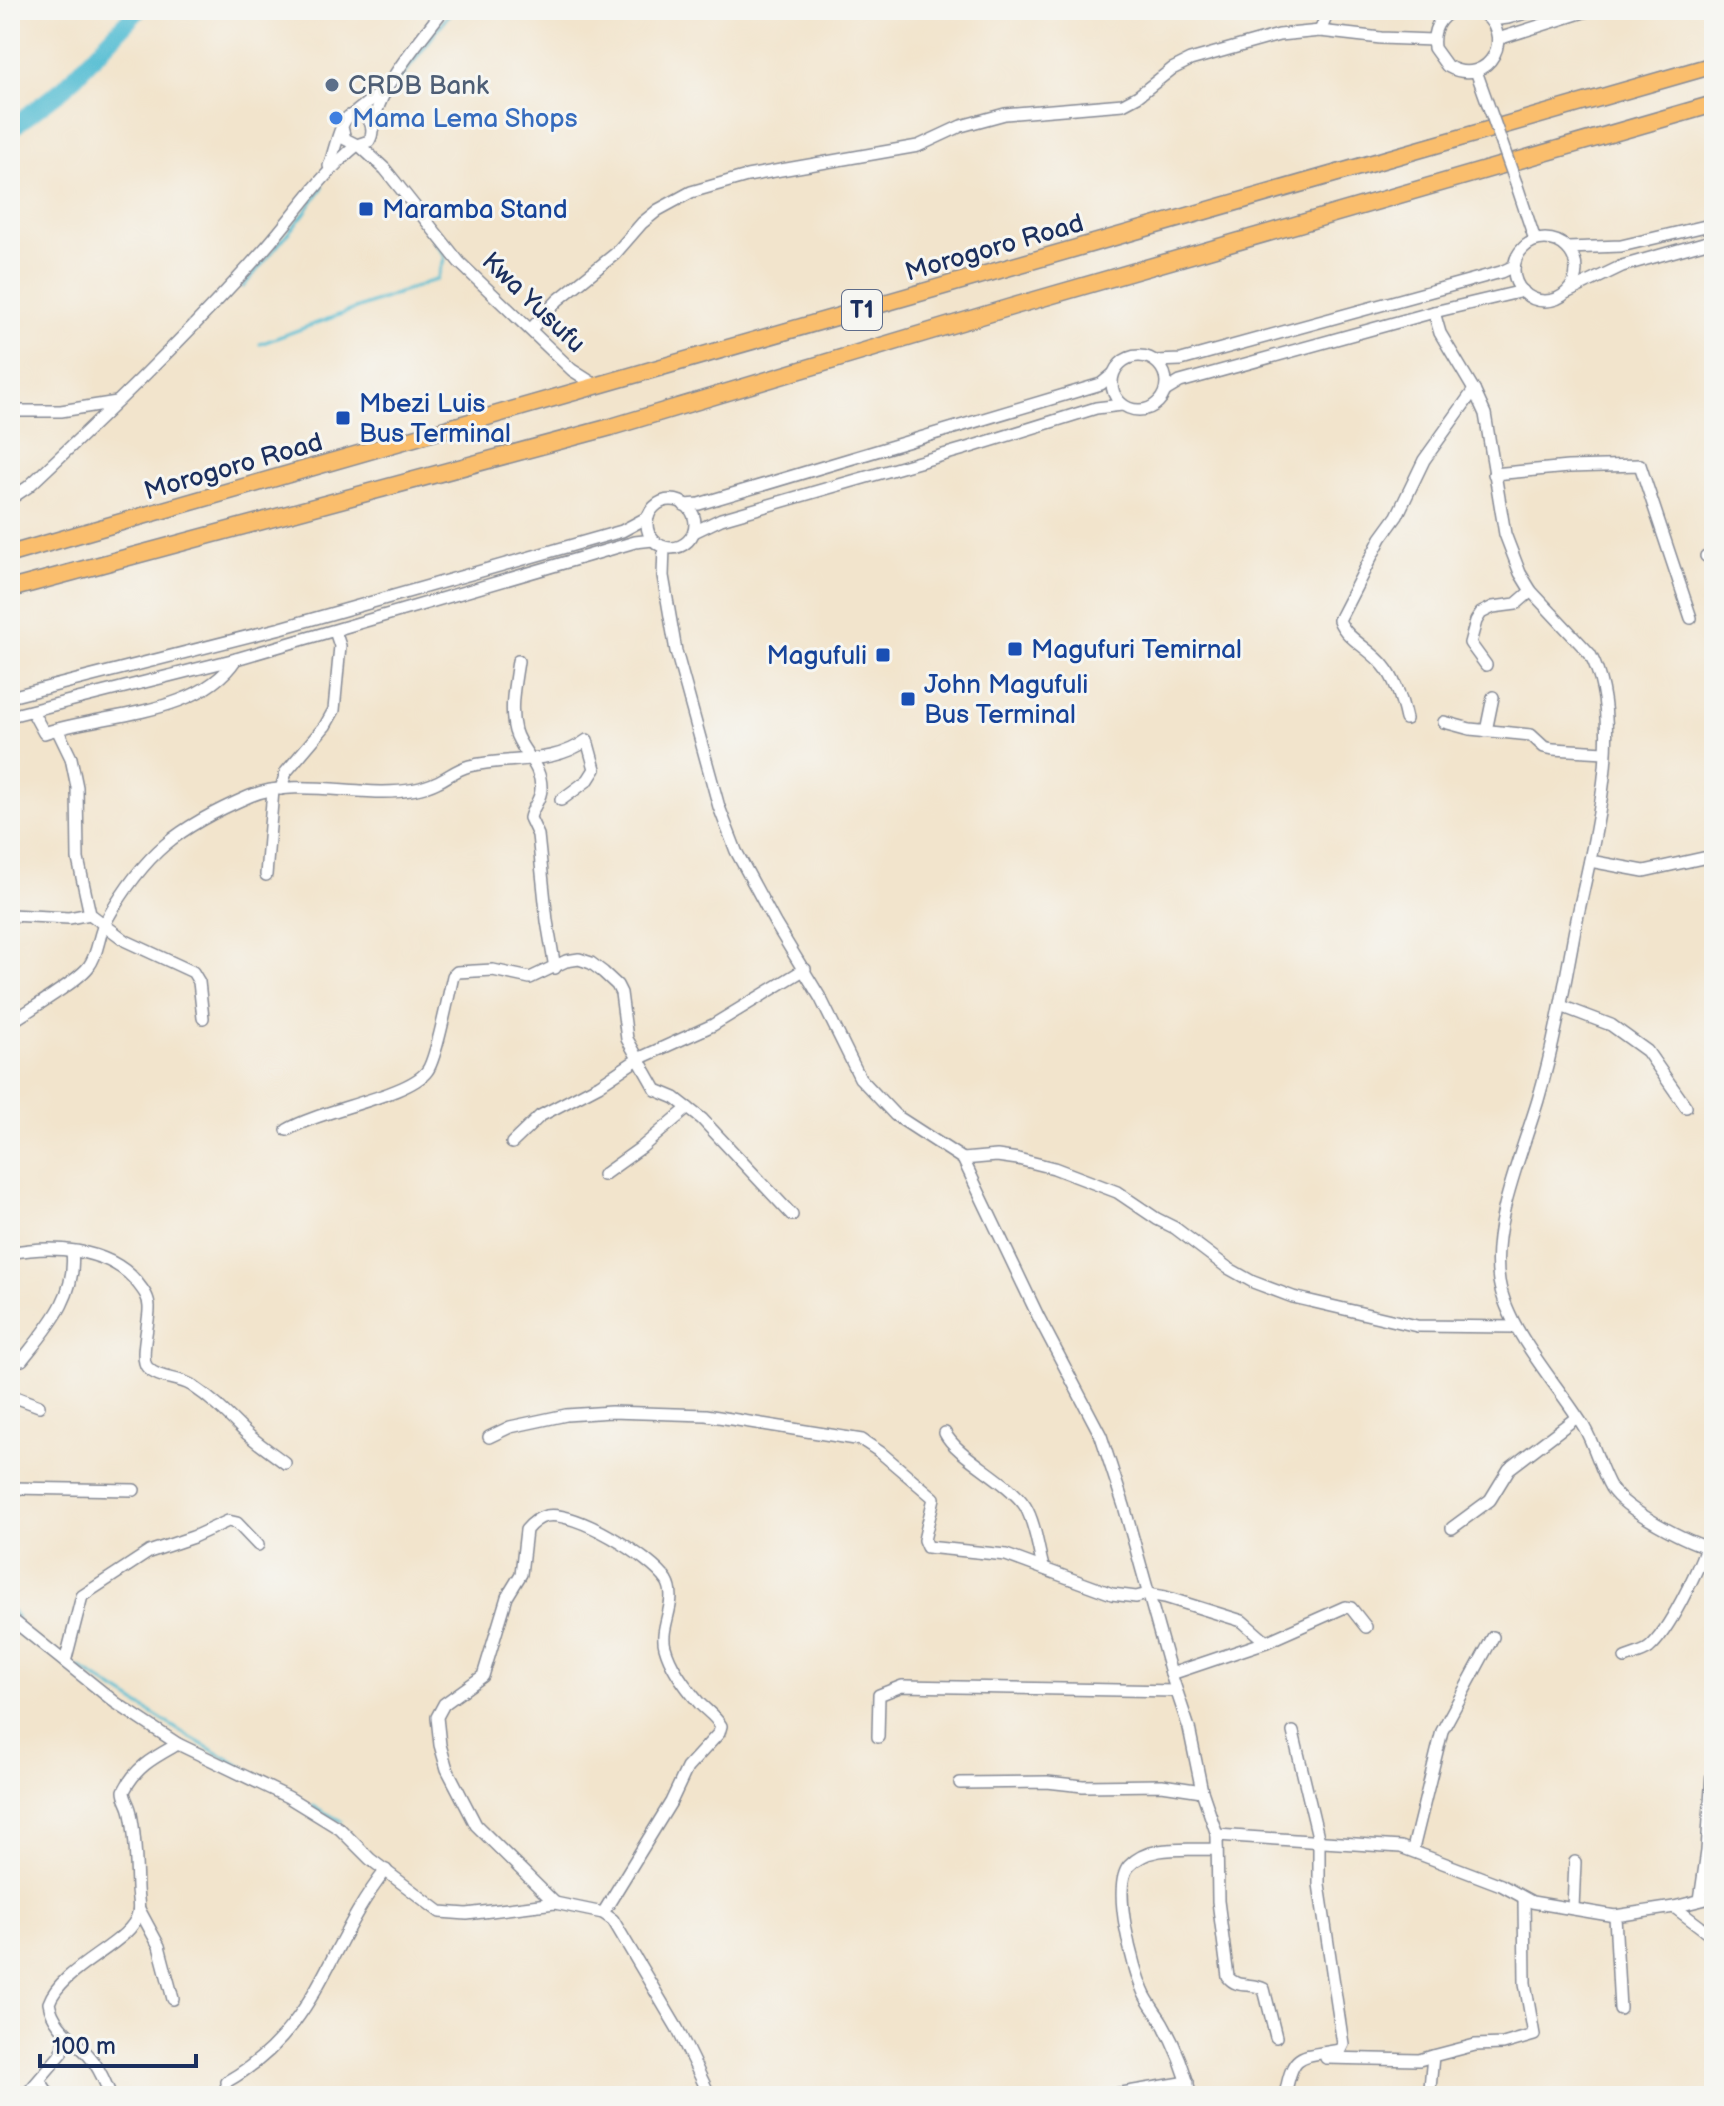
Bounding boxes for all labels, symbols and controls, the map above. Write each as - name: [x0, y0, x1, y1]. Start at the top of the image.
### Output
- place label: CRDB Bank: [348, 71, 489, 102]
- marker: CRDB Bank: [323, 76, 341, 94]
- place label: Mama Lema Shops: [352, 104, 578, 135]
- marker: Mama Lema Shops: [327, 109, 345, 127]
- place label: Maramba Stand: [382, 195, 568, 226]
- marker: Maramba Stand: [357, 200, 375, 218]
- street label: Morogoro Road: [902, 208, 1087, 289]
- street label: Kwa Yusufu: [475, 246, 591, 360]
- road number: T1: [842, 290, 882, 330]
- place label: Mbezi Luis Bus Terminal: [359, 389, 511, 450]
- marker: Mbezi Luis Bus Terminal: [334, 409, 352, 427]
- street label: Morogoro Road: [141, 427, 326, 508]
- place label: Magufuri Temirnal: [1031, 635, 1242, 666]
- marker: Magufuri Temirnal: [1006, 640, 1024, 658]
- place label: Magufuli: [766, 641, 867, 672]
- marker: Magufuli: [874, 646, 892, 664]
- place label: John Magufuli Bus Terminal: [924, 670, 1088, 731]
- marker: John Magufuli Bus Terminal: [899, 690, 917, 708]
- scale bar: [40, 2018, 196, 2068]
- text: 100 m: [52, 2032, 116, 2061]

